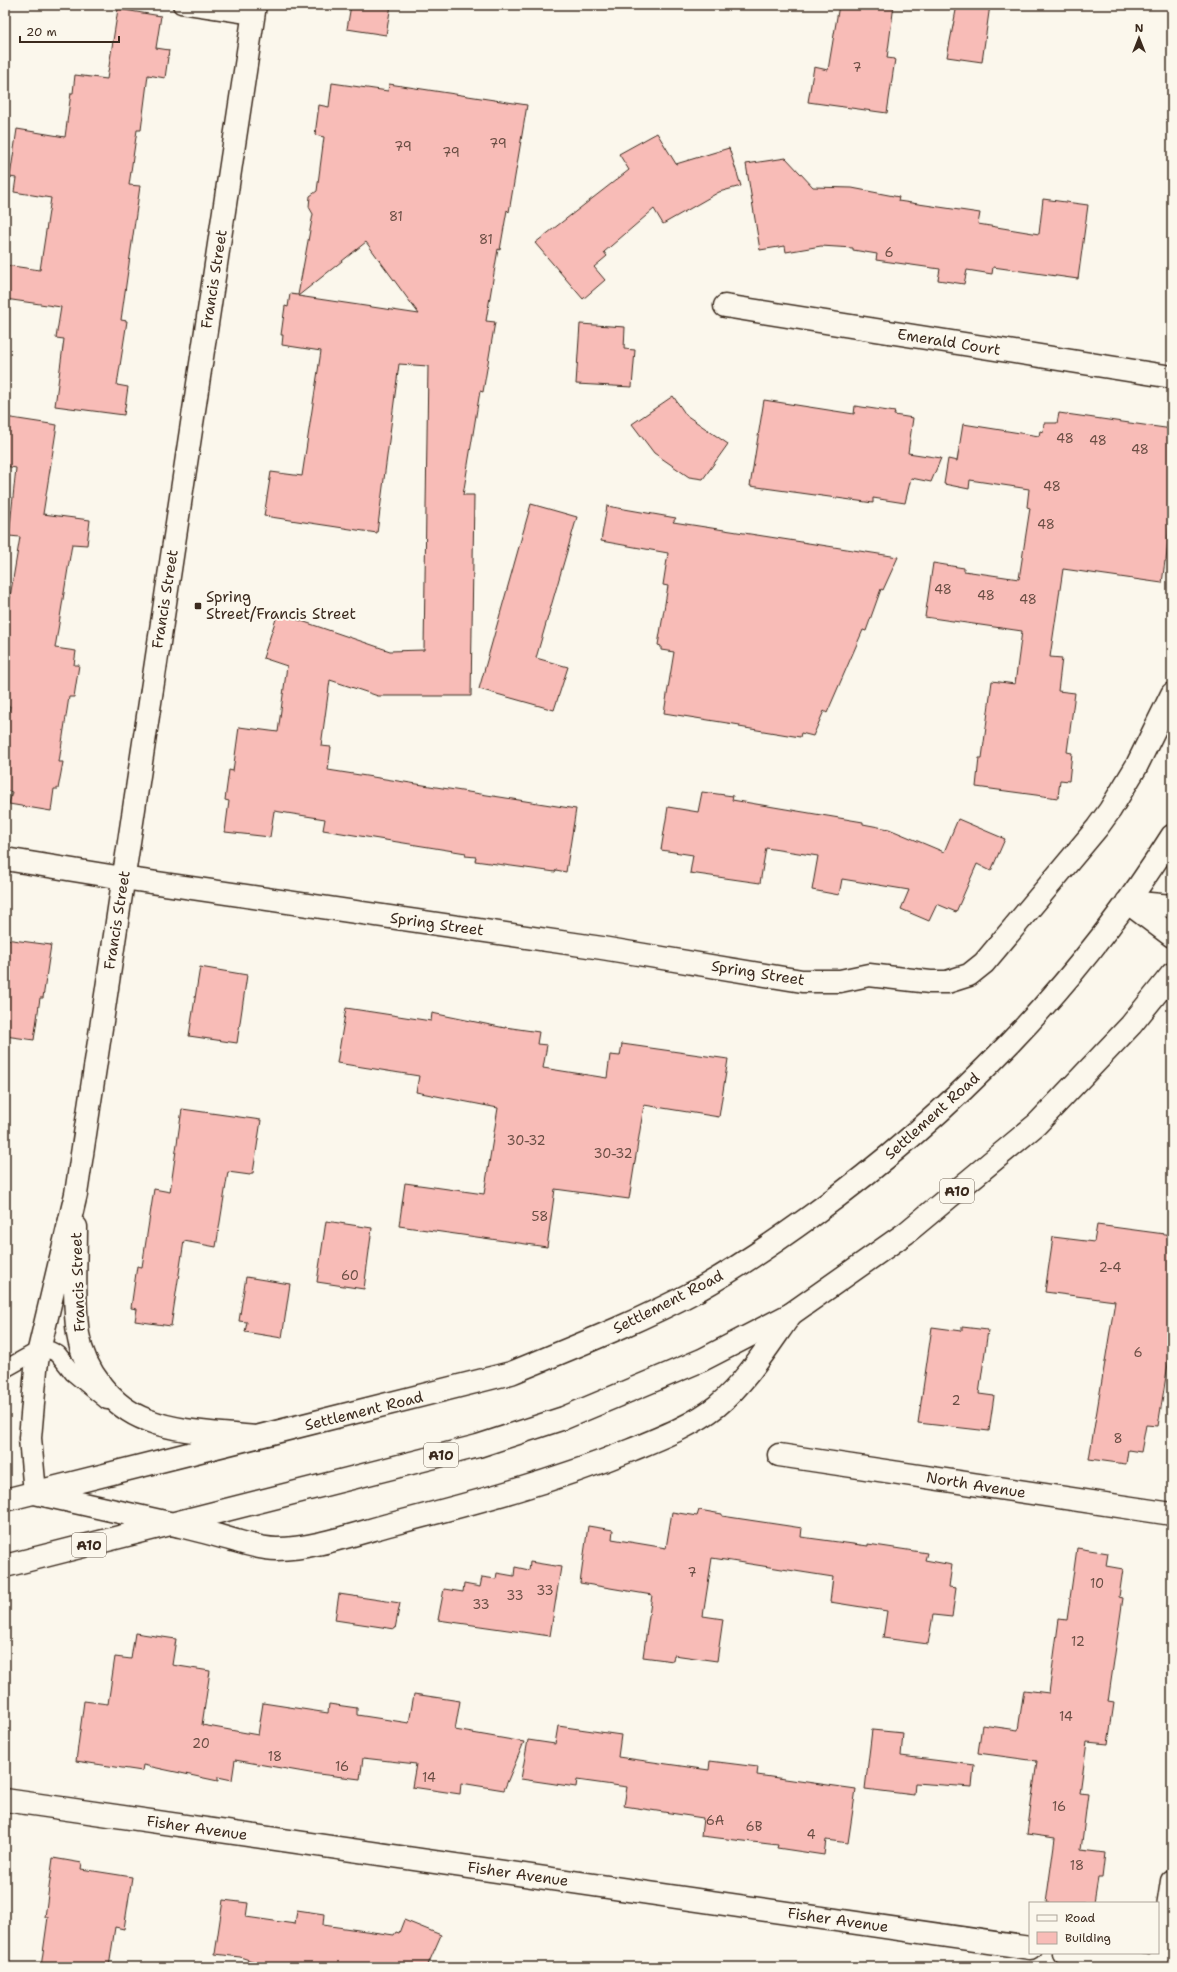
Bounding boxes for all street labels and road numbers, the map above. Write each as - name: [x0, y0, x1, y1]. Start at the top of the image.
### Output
- street label: Francis Street: [196, 228, 232, 330]
- street label: Emerald Court: [896, 324, 1002, 360]
- street label: Francis Street: [147, 548, 183, 650]
- street label: Francis Street: [99, 869, 135, 971]
- street label: Spring Street: [389, 908, 485, 940]
- street label: Spring Street: [710, 956, 806, 990]
- street label: Settlement Road: [880, 1068, 984, 1164]
- road number: A10: [940, 1179, 974, 1203]
- street label: Francis Street: [66, 1232, 90, 1332]
- street label: Settlement Road: [609, 1265, 727, 1338]
- street label: Settlement Road: [303, 1386, 426, 1435]
- road number: A10: [424, 1443, 458, 1467]
- street label: North Avenue: [925, 1467, 1027, 1503]
- road number: A10: [72, 1533, 106, 1557]
- street label: Fisher Avenue: [145, 1811, 249, 1845]
- street label: Fisher Avenue: [466, 1857, 570, 1891]
- street label: Fisher Avenue: [786, 1903, 890, 1937]

